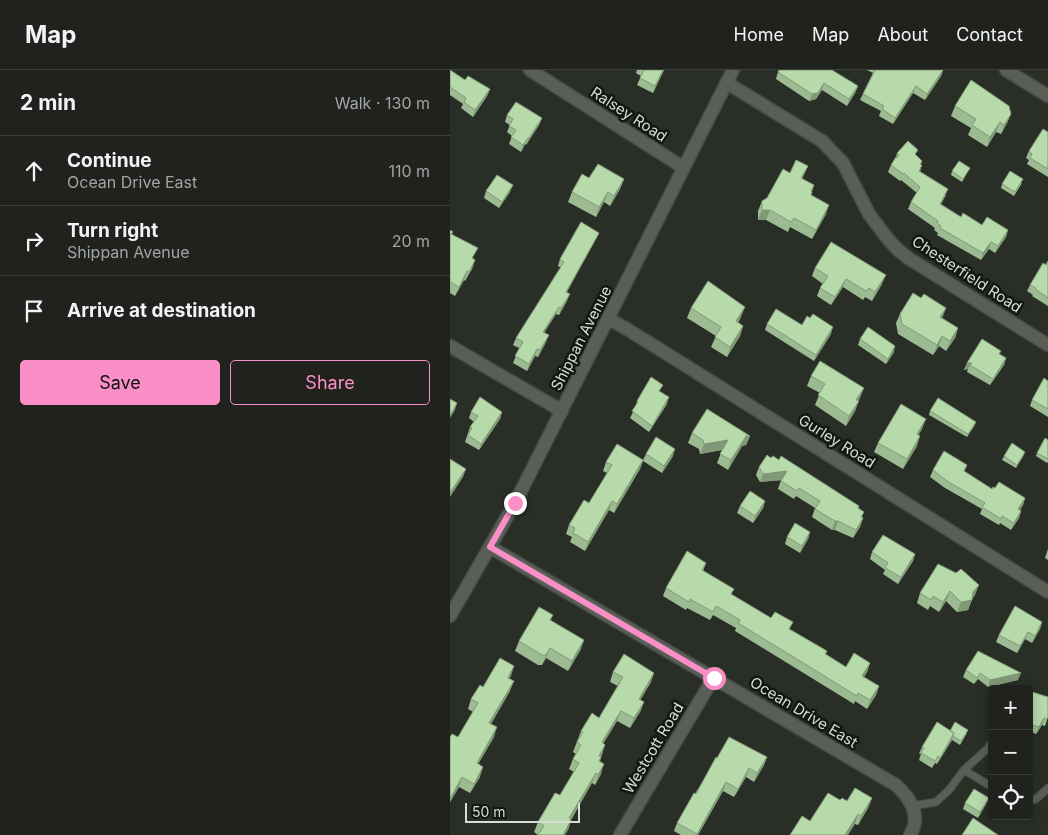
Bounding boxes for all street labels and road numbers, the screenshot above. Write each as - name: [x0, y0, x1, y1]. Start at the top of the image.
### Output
- street label: Ralsey Road: [587, 82, 671, 146]
- street label: Chesterfield Road: [909, 231, 1025, 317]
- street label: Shippan Avenue: [546, 283, 616, 393]
- street label: Gurley Road: [795, 410, 879, 472]
- street label: Ocean Drive East: [747, 672, 861, 752]
- street label: Westcott Road: [618, 699, 688, 797]

